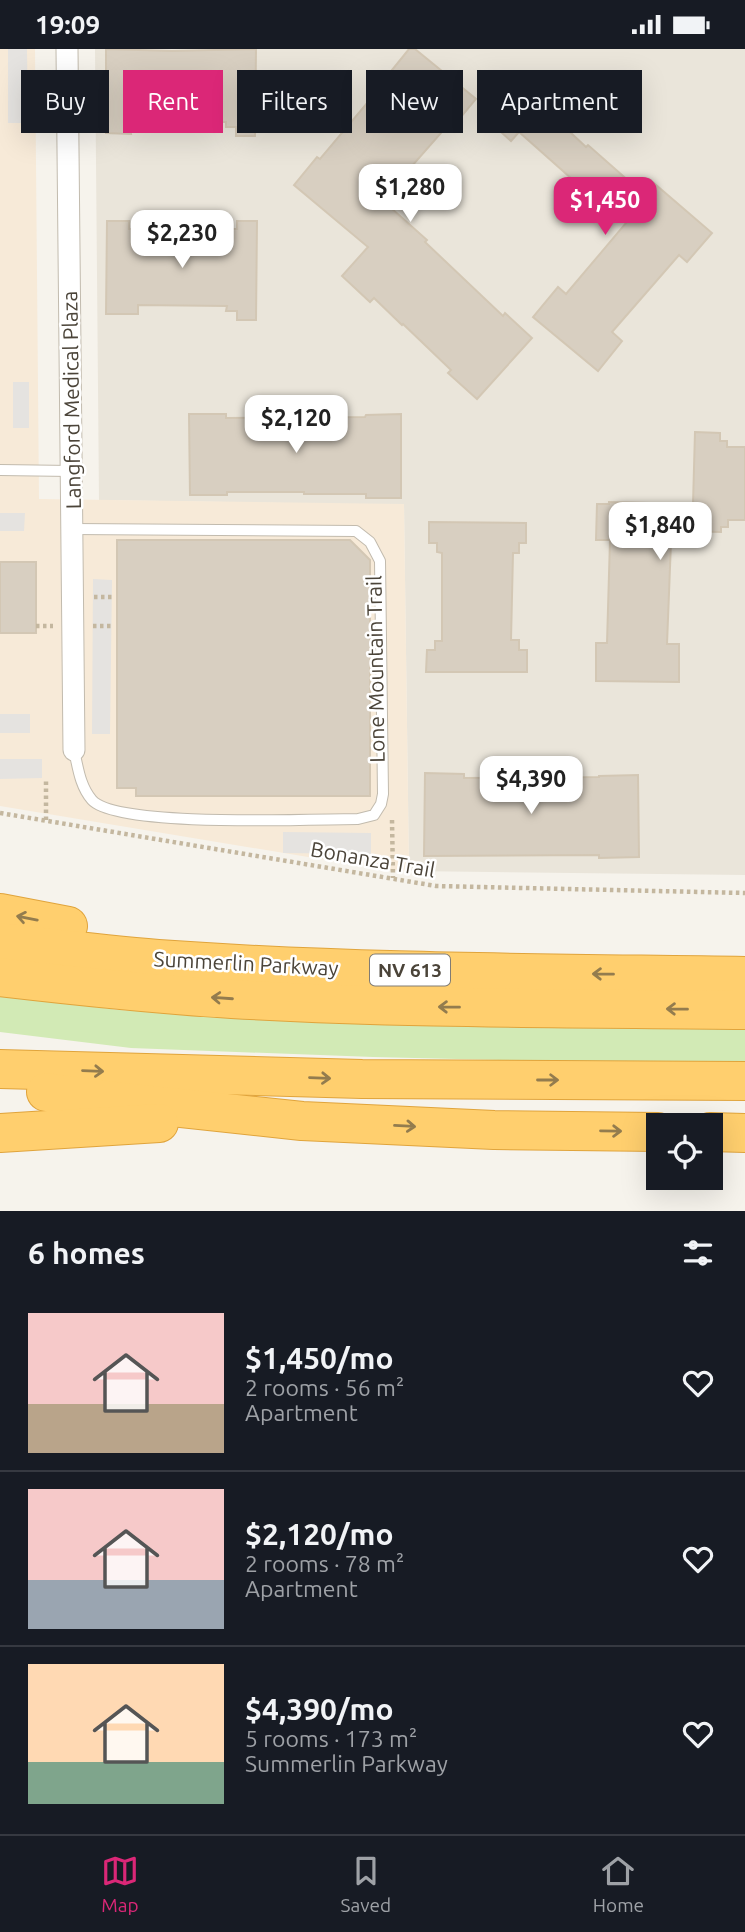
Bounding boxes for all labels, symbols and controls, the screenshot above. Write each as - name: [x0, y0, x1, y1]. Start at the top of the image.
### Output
- text: 19:09: [35, 10, 100, 39]
- chip: Buy: [21, 70, 109, 133]
- chip: Rent: [123, 70, 223, 133]
- chip: Filters: [237, 70, 352, 133]
- chip: New: [366, 70, 463, 133]
- chip: Apartment: [477, 70, 642, 133]
- pin: $1,280: [353, 165, 467, 224]
- text: $1,280: [375, 174, 445, 199]
- pin: $1,450: [548, 177, 662, 237]
- text: $1,450: [570, 187, 640, 212]
- pin: $2,230: [125, 211, 239, 270]
- text: $2,230: [147, 220, 217, 245]
- street label: Langford Medical Plaza: [57, 291, 85, 509]
- pin: $2,120: [239, 395, 353, 455]
- text: $2,120: [261, 405, 331, 430]
- pin: $1,840: [603, 503, 717, 562]
- text: $1,840: [625, 512, 695, 537]
- street label: Lone Mountain Trail: [361, 575, 389, 763]
- pin: $4,390: [474, 757, 588, 816]
- text: $4,390: [496, 766, 566, 791]
- street label: Bonanza Trail: [309, 836, 437, 882]
- one-way arrow: [16, 911, 39, 925]
- street label: Summerlin Parkway: [153, 946, 339, 980]
- road number: NV 613: [370, 955, 450, 986]
- one-way arrow: [592, 967, 615, 981]
- one-way arrow: [211, 991, 234, 1004]
- one-way arrow: [438, 1000, 461, 1013]
- one-way arrow: [666, 1003, 689, 1016]
- one-way arrow: [81, 1065, 104, 1078]
- one-way arrow: [308, 1071, 331, 1085]
- one-way arrow: [536, 1073, 559, 1087]
- map controls: [646, 1113, 723, 1190]
- button: locate: [646, 1113, 723, 1190]
- one-way arrow: [393, 1119, 416, 1132]
- one-way arrow: [599, 1124, 622, 1138]
- icon: filters: [679, 1234, 717, 1272]
- text: 6 homes: [28, 1236, 145, 1270]
- icon: home: [84, 1341, 168, 1425]
- text: $1,450/mo: [245, 1341, 394, 1375]
- icon: heart: [679, 1364, 717, 1402]
- text: 2 rooms · 56 m²: [245, 1375, 404, 1400]
- text: Apartment: [245, 1400, 358, 1425]
- icon: home: [84, 1517, 168, 1601]
- text: $2,120/mo: [245, 1517, 394, 1551]
- icon: heart: [679, 1540, 717, 1578]
- text: 2 rooms · 78 m²: [245, 1551, 404, 1576]
- text: Apartment: [245, 1576, 358, 1601]
- icon: home: [84, 1692, 168, 1776]
- text: $4,390/mo: [245, 1692, 394, 1726]
- icon: heart: [679, 1715, 717, 1753]
- text: 5 rooms · 173 m²: [245, 1726, 417, 1751]
- text: Summerlin Parkway: [245, 1751, 448, 1776]
- tab: Map: [101, 1852, 139, 1916]
- tab: Saved: [341, 1852, 391, 1916]
- tab: Home: [593, 1852, 644, 1916]

